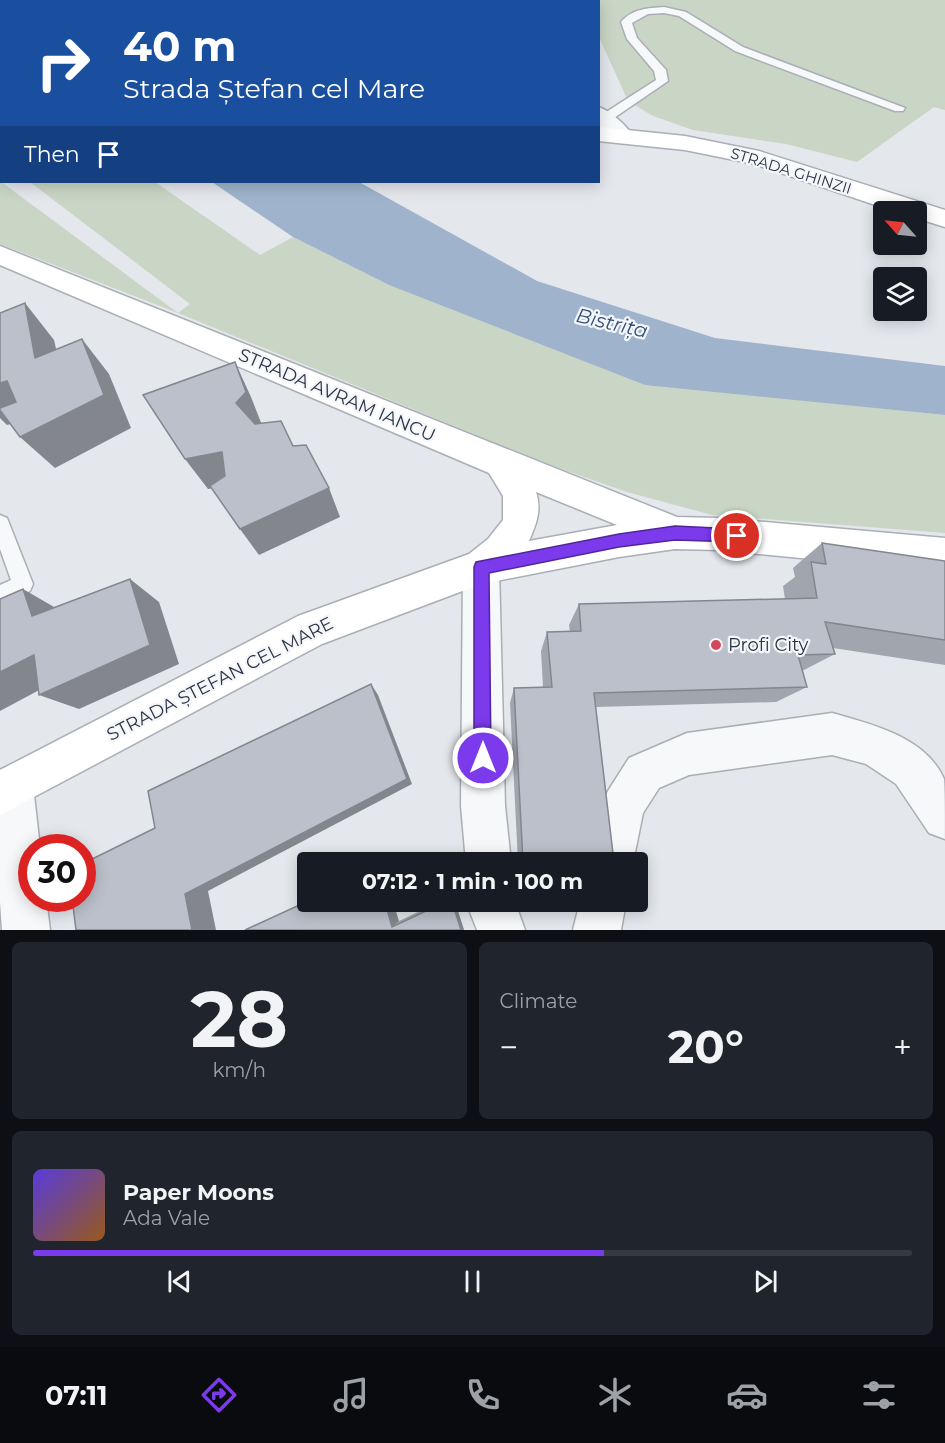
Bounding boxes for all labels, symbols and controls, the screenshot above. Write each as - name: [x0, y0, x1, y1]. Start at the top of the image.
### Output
- text: 40 m: [123, 20, 236, 72]
- icon: right: [24, 24, 102, 102]
- text: Strada Ștefan cel Mare: [123, 72, 425, 105]
- icon: arrive: [92, 138, 125, 171]
- text: Then: [24, 141, 80, 168]
- street label: STRADA GHINZII: [728, 143, 854, 198]
- north arrow: [873, 201, 927, 255]
- map controls: [873, 201, 927, 321]
- button: layers: [873, 267, 927, 321]
- water label: Bistrița: [574, 303, 650, 344]
- street label: STRADA AVRAM IANCU: [235, 343, 439, 447]
- pin: [711, 510, 762, 561]
- icon: arrive: [720, 519, 753, 552]
- street label: STRADA ȘTEFAN CEL MARE: [103, 612, 337, 747]
- place label: Profi City: [728, 634, 809, 656]
- marker: Profi City: [709, 638, 723, 652]
- position arrow: [451, 726, 515, 790]
- speed limit sign: 30: [18, 834, 96, 912]
- text: 07:12 · 1 min · 100 m: [362, 868, 583, 895]
- text: 28: [190, 971, 288, 1067]
- text: Climate: [500, 989, 577, 1013]
- text: 20°: [668, 1019, 744, 1074]
- text: −: [500, 1027, 518, 1067]
- text: +: [893, 1027, 912, 1067]
- text: km/h: [213, 1058, 266, 1082]
- text: Paper Moons: [123, 1179, 274, 1206]
- text: Ada Vale: [123, 1206, 210, 1230]
- icon: previous: [163, 1265, 196, 1298]
- icon: pause: [456, 1265, 489, 1298]
- icon: next: [749, 1265, 782, 1298]
- icon: directions: [198, 1374, 240, 1416]
- icon: music: [330, 1374, 372, 1416]
- icon: phone: [462, 1374, 504, 1416]
- icon: climate: [594, 1374, 636, 1416]
- icon: car: [726, 1374, 768, 1416]
- icon: filters: [858, 1374, 900, 1416]
- text: 07:11: [45, 1379, 108, 1412]

